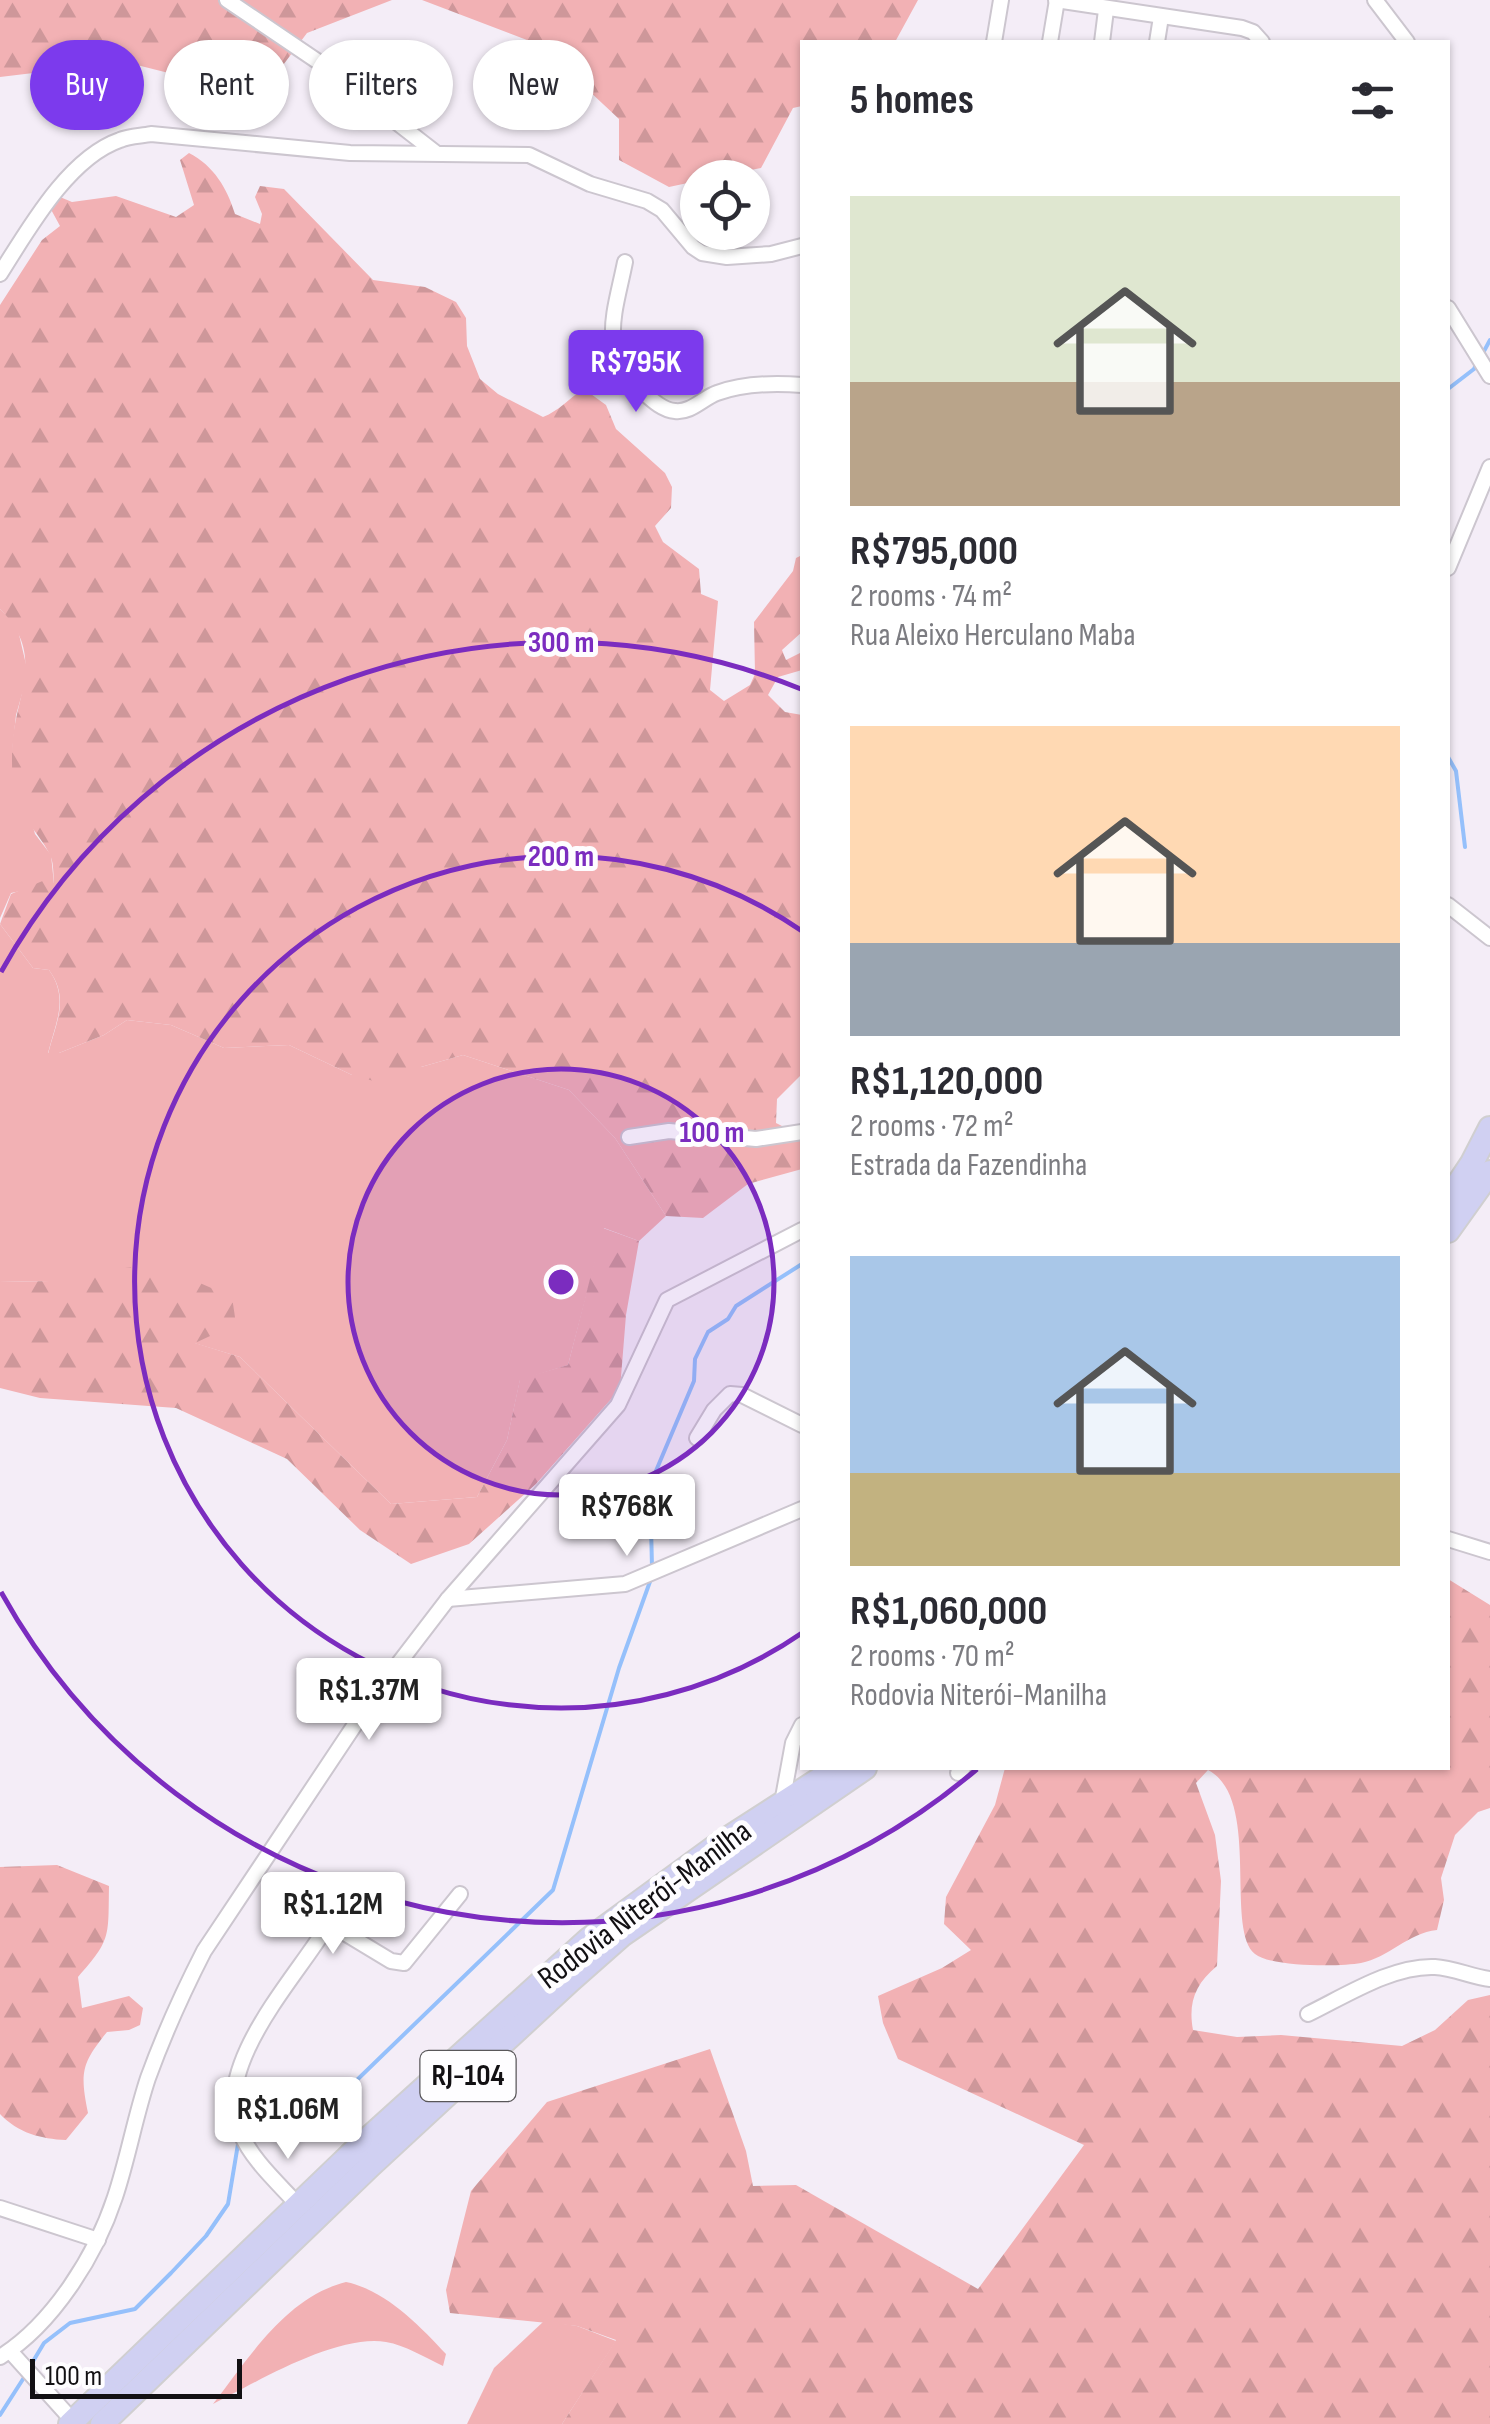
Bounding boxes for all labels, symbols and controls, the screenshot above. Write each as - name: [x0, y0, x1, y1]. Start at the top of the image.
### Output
- chip: Buy: [30, 40, 144, 130]
- chip: Rent: [164, 40, 289, 130]
- chip: Filters: [309, 40, 453, 130]
- chip: New: [473, 40, 594, 130]
- icon: filters: [1345, 73, 1400, 128]
- text: 5 homes: [850, 75, 974, 126]
- map controls: [680, 160, 770, 250]
- button: locate: [680, 160, 770, 250]
- icon: home: [1035, 261, 1215, 441]
- pin: R$795K: [555, 330, 717, 415]
- text: R$795K: [590, 343, 682, 382]
- text: R$795,000: [850, 526, 1018, 577]
- text: 2 rooms · 74 m²: [850, 577, 1012, 616]
- text: Rua Aleixo Herculano Maba: [850, 616, 1135, 655]
- text: 300 m: [528, 625, 594, 661]
- icon: home: [1035, 791, 1215, 971]
- text: 200 m: [528, 839, 594, 875]
- text: R$1,120,000: [850, 1056, 1043, 1107]
- text: 2 rooms · 72 m²: [850, 1107, 1014, 1146]
- text: 100 m: [680, 1115, 744, 1151]
- text: Estrada da Fazendinha: [850, 1146, 1087, 1185]
- centre of rings: [543, 1264, 579, 1300]
- icon: home: [1035, 1321, 1215, 1501]
- pin: R$768K: [546, 1474, 708, 1559]
- text: R$768K: [581, 1487, 673, 1526]
- text: R$1,060,000: [850, 1586, 1047, 1637]
- text: 2 rooms · 70 m²: [850, 1637, 1015, 1676]
- pin: R$1.37M: [277, 1658, 461, 1743]
- text: R$1.37M: [318, 1671, 420, 1710]
- text: Rodovia Niterói-Manilha: [850, 1676, 1107, 1715]
- street label: Rodovia Niterói-Manilha: [531, 1812, 759, 1998]
- pin: R$1.12M: [241, 1872, 425, 1957]
- text: R$1.12M: [283, 1885, 383, 1924]
- road number: RJ-104: [420, 2051, 516, 2101]
- pin: R$1.06M: [196, 2077, 380, 2162]
- text: R$1.06M: [237, 2090, 339, 2129]
- scale bar: [30, 2354, 242, 2398]
- text: 100 m: [45, 2360, 102, 2393]

